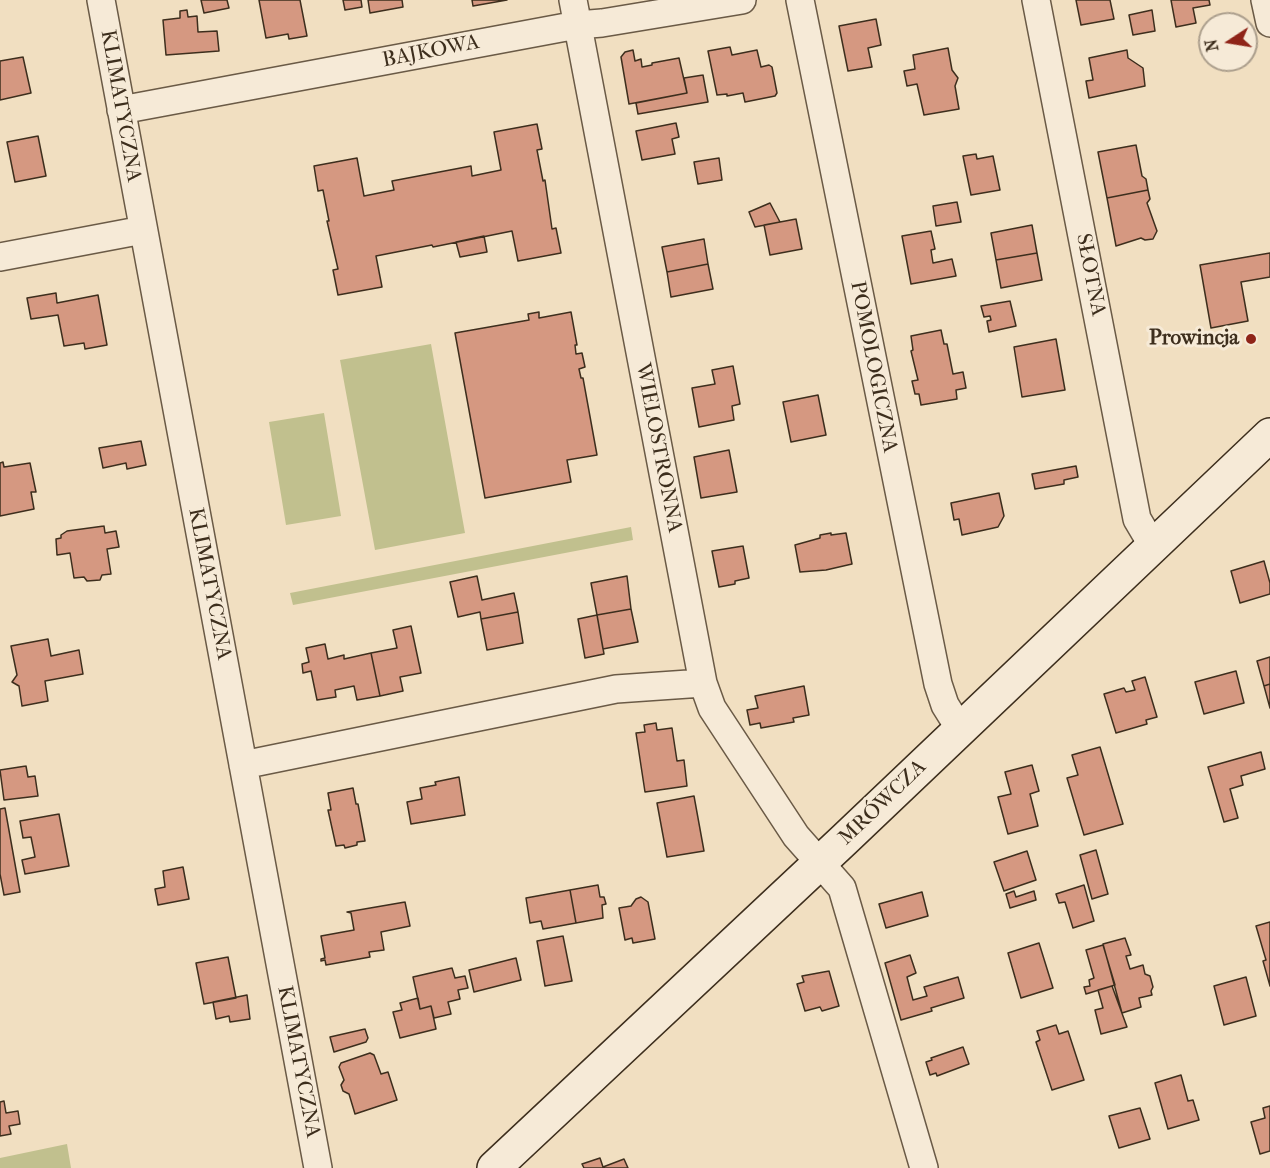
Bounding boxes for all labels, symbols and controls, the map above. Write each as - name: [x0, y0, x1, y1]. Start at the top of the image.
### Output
- north arrow: [1198, 12, 1258, 72]
- street label: KLIMATYCZNA: [94, 28, 146, 184]
- street label: BAJKOWA: [380, 30, 482, 74]
- text: N: [1201, 38, 1222, 53]
- street label: SŁOTNA: [1070, 232, 1110, 318]
- street label: POMOLOGICZNA: [844, 279, 902, 455]
- place label: Prowincja: [1149, 326, 1239, 352]
- marker: Prowincja: [1244, 332, 1258, 346]
- street label: WIELOSTRONNA: [629, 361, 687, 535]
- street label: KLIMATYCZNA: [182, 506, 236, 662]
- street label: MRÓWCZA: [834, 755, 932, 851]
- street label: KLIMATYCZNA: [271, 984, 325, 1140]

